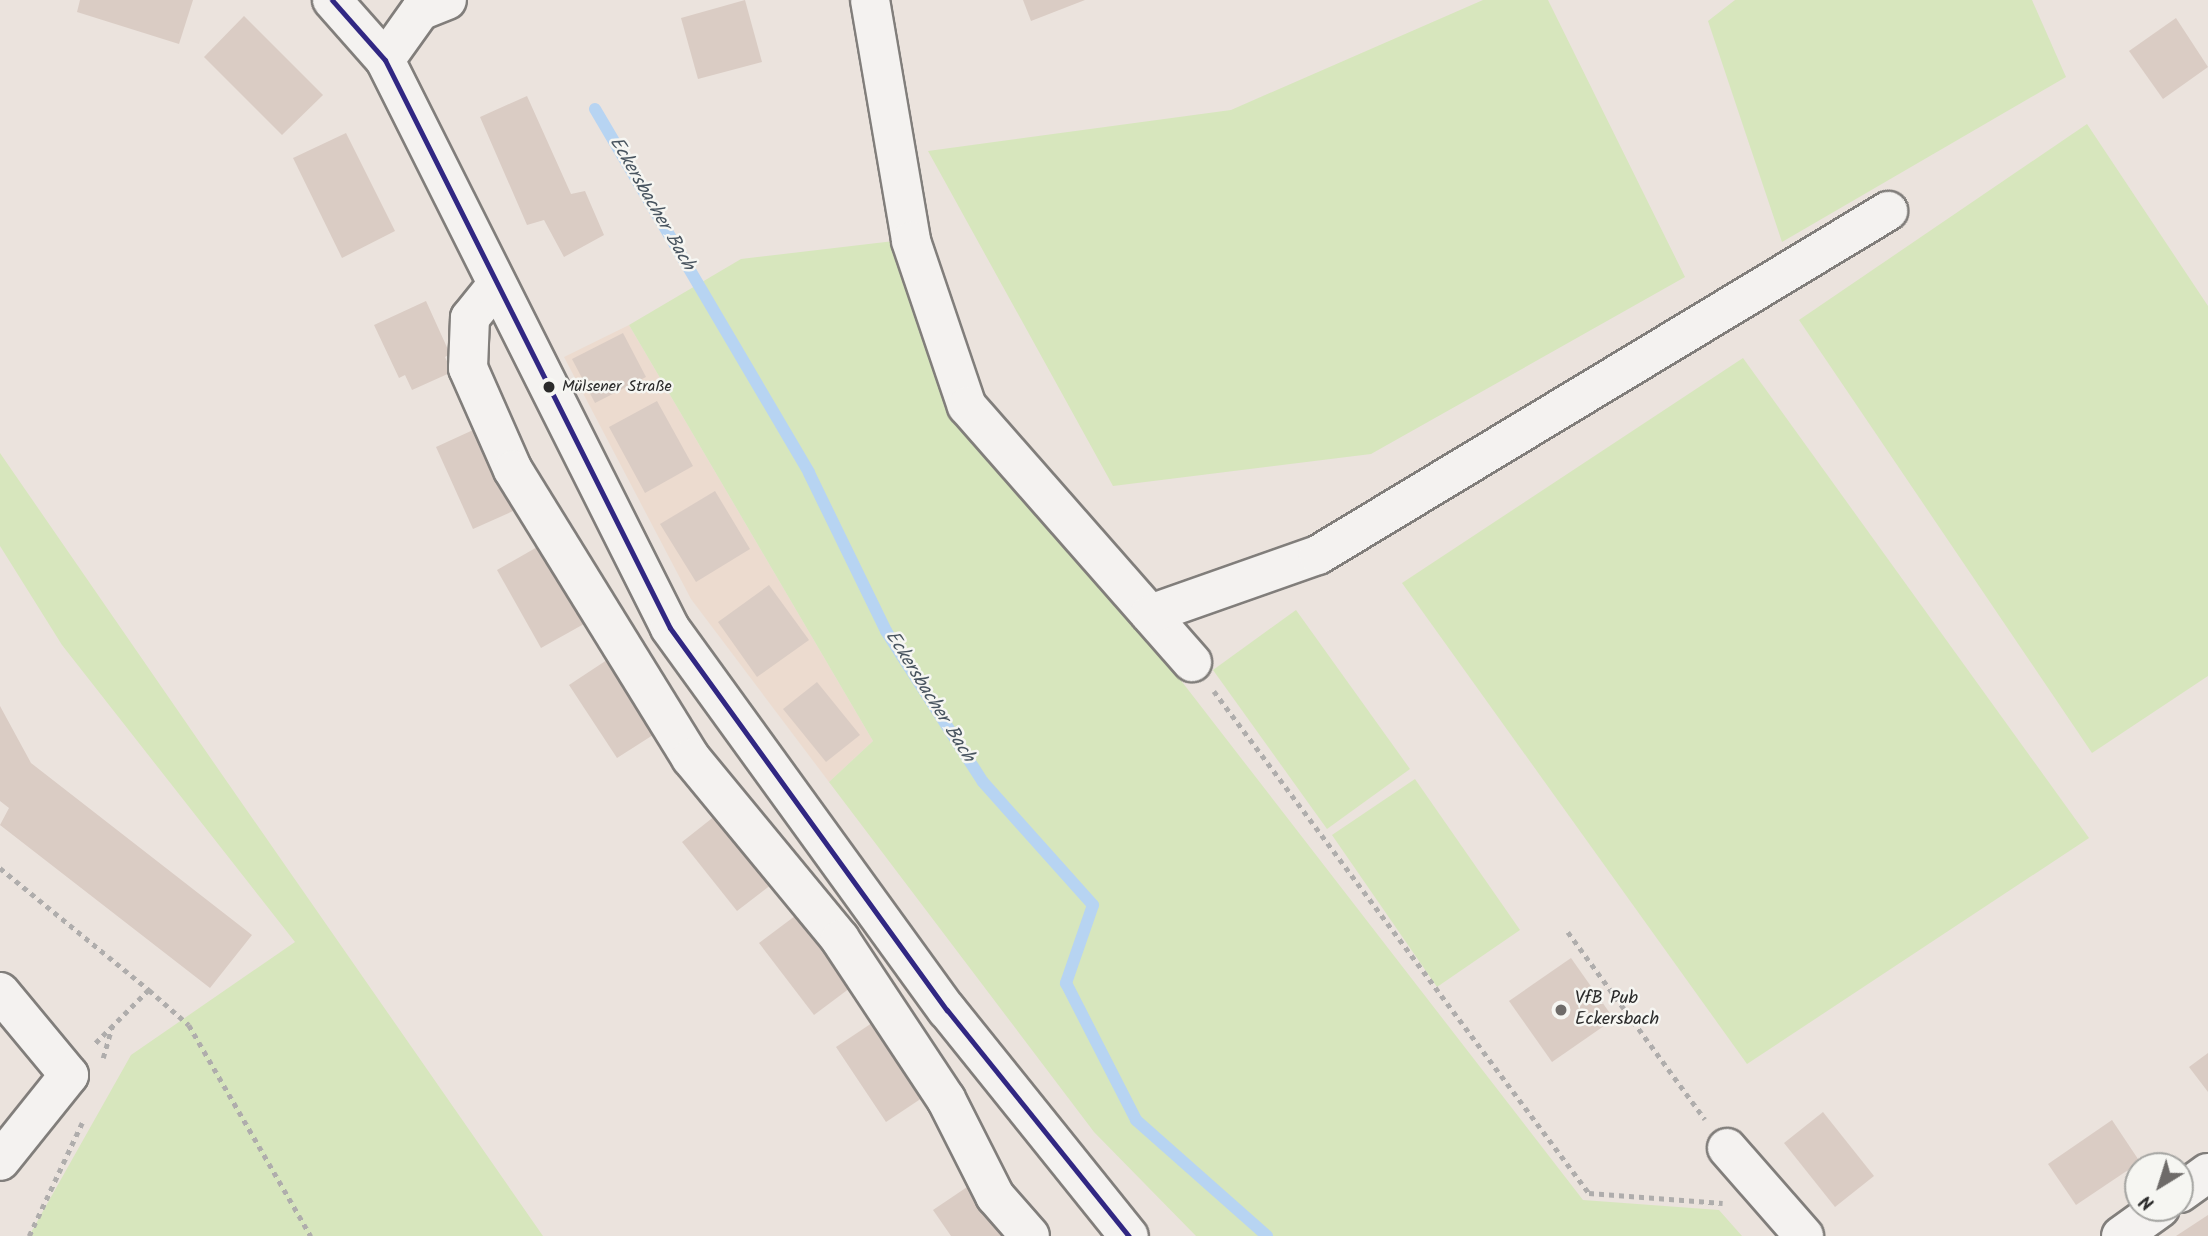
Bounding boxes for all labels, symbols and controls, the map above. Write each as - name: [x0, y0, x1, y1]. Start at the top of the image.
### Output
- water label: Eckersbacher Bach: [603, 133, 699, 275]
- place label: Mülsener Straße: [562, 377, 672, 397]
- marker: Mülsener Straße: [542, 380, 556, 394]
- water label: Eckersbacher Bach: [879, 627, 979, 767]
- place label: VfB Pub Eckersbach: [1575, 989, 1659, 1032]
- marker: VfB Pub Eckersbach: [1553, 1002, 1569, 1018]
- north arrow: [2124, 1152, 2194, 1222]
- text: N: [2133, 1186, 2161, 1217]

